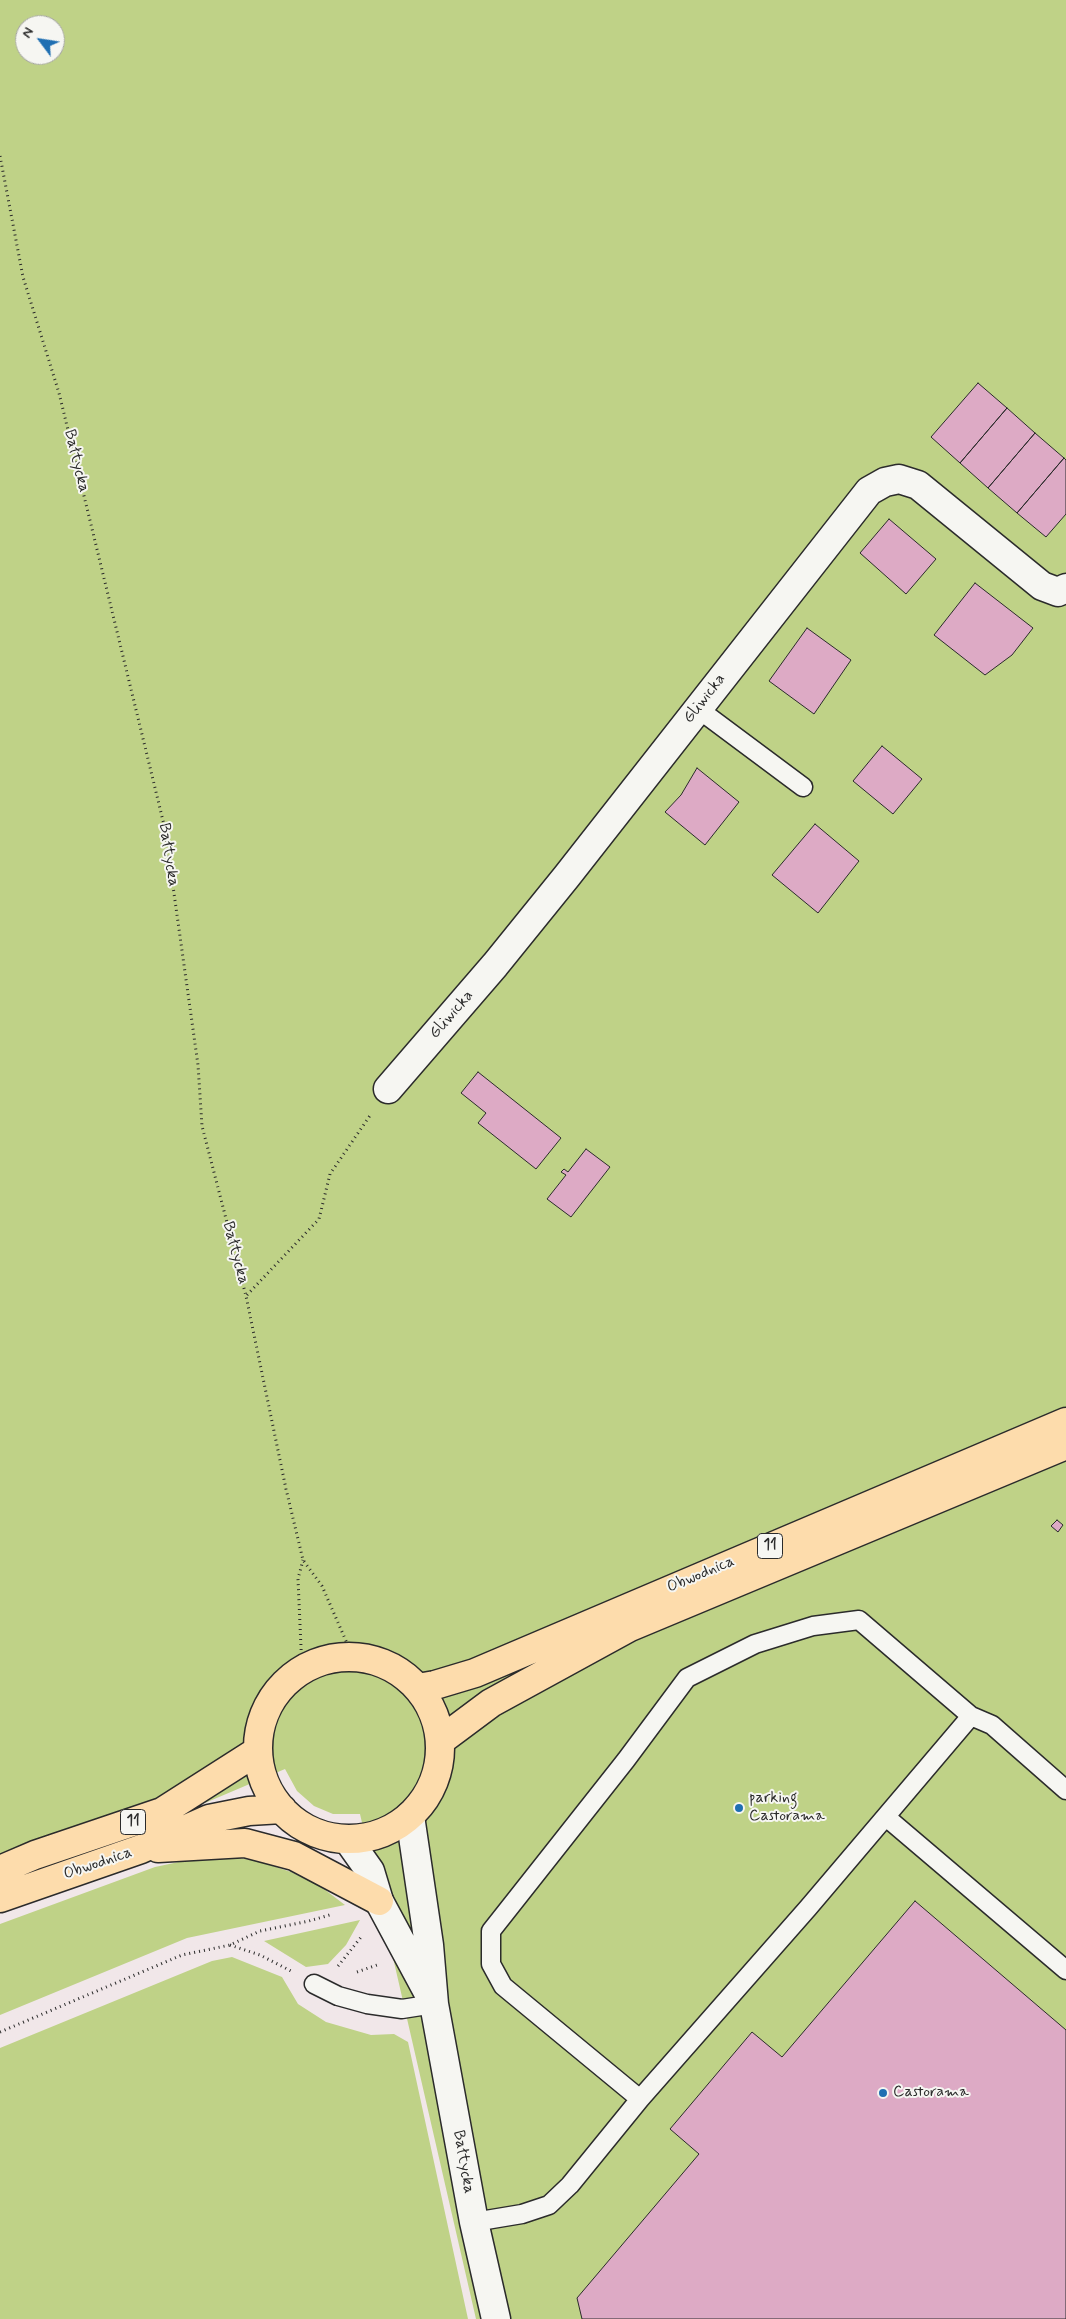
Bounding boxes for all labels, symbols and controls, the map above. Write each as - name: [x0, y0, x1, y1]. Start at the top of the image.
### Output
- north arrow: [15, 15, 65, 65]
- text: N: [18, 24, 38, 41]
- street label: Bałtycka: [59, 428, 93, 494]
- street label: Gliwicka: [680, 670, 730, 728]
- street label: Bałtycka: [154, 822, 182, 888]
- street label: Gliwicka: [426, 987, 478, 1043]
- street label: Bałtycka: [217, 1220, 253, 1286]
- road number: 11: [758, 1534, 782, 1558]
- street label: Obwodnica: [664, 1552, 738, 1598]
- place label: parking Castorama: [749, 1789, 825, 1827]
- marker: parking Castorama: [733, 1802, 745, 1814]
- road number: 11: [120, 1810, 146, 1834]
- street label: Obwodnica: [61, 1843, 135, 1885]
- place label: Castorama: [893, 2083, 969, 2103]
- marker: Castorama: [877, 2087, 889, 2099]
- street label: Bałtycka: [448, 2129, 478, 2195]

